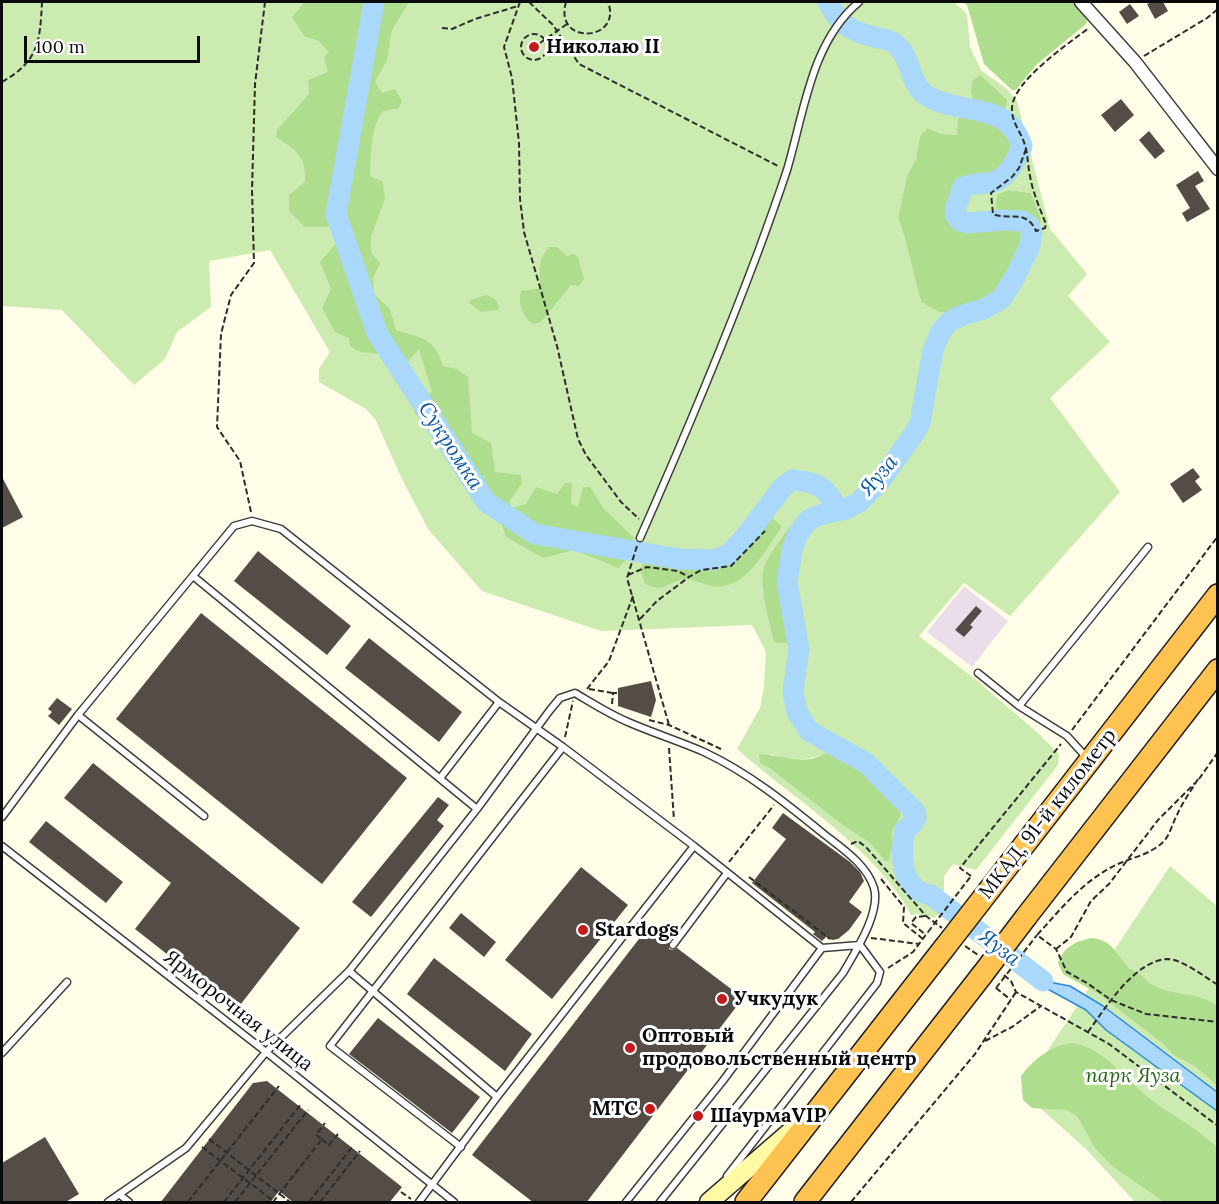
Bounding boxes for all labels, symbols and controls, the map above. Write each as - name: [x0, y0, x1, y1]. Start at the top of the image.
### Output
- scale bar: [27, 24, 202, 62]
- text: 100 m: [35, 35, 85, 58]
- place label: Николаю II: [546, 35, 660, 59]
- marker: Николаю II: [527, 40, 541, 54]
- water label: Сукромка: [412, 397, 488, 495]
- water label: Яуза: [854, 450, 904, 502]
- street label: МКАД, 91-й километр: [974, 724, 1122, 904]
- place label: Stardogs: [595, 918, 679, 942]
- marker: Stardogs: [576, 923, 590, 937]
- water label: Яуза: [973, 924, 1025, 972]
- street label: Ярморочная улица: [158, 945, 318, 1077]
- place label: Учкудук: [734, 987, 818, 1011]
- marker: Учкудук: [715, 992, 729, 1006]
- place label: Оптовый продовольственный центр: [642, 1024, 917, 1071]
- marker: Оптовый продовольственный центр: [623, 1041, 637, 1055]
- park label: парк Яуза: [1085, 1064, 1181, 1088]
- place label: МТС: [592, 1097, 638, 1121]
- marker: МТС: [643, 1102, 657, 1116]
- place label: ШаурмаVIP: [710, 1104, 826, 1128]
- marker: ШаурмаVIP: [691, 1109, 705, 1123]

